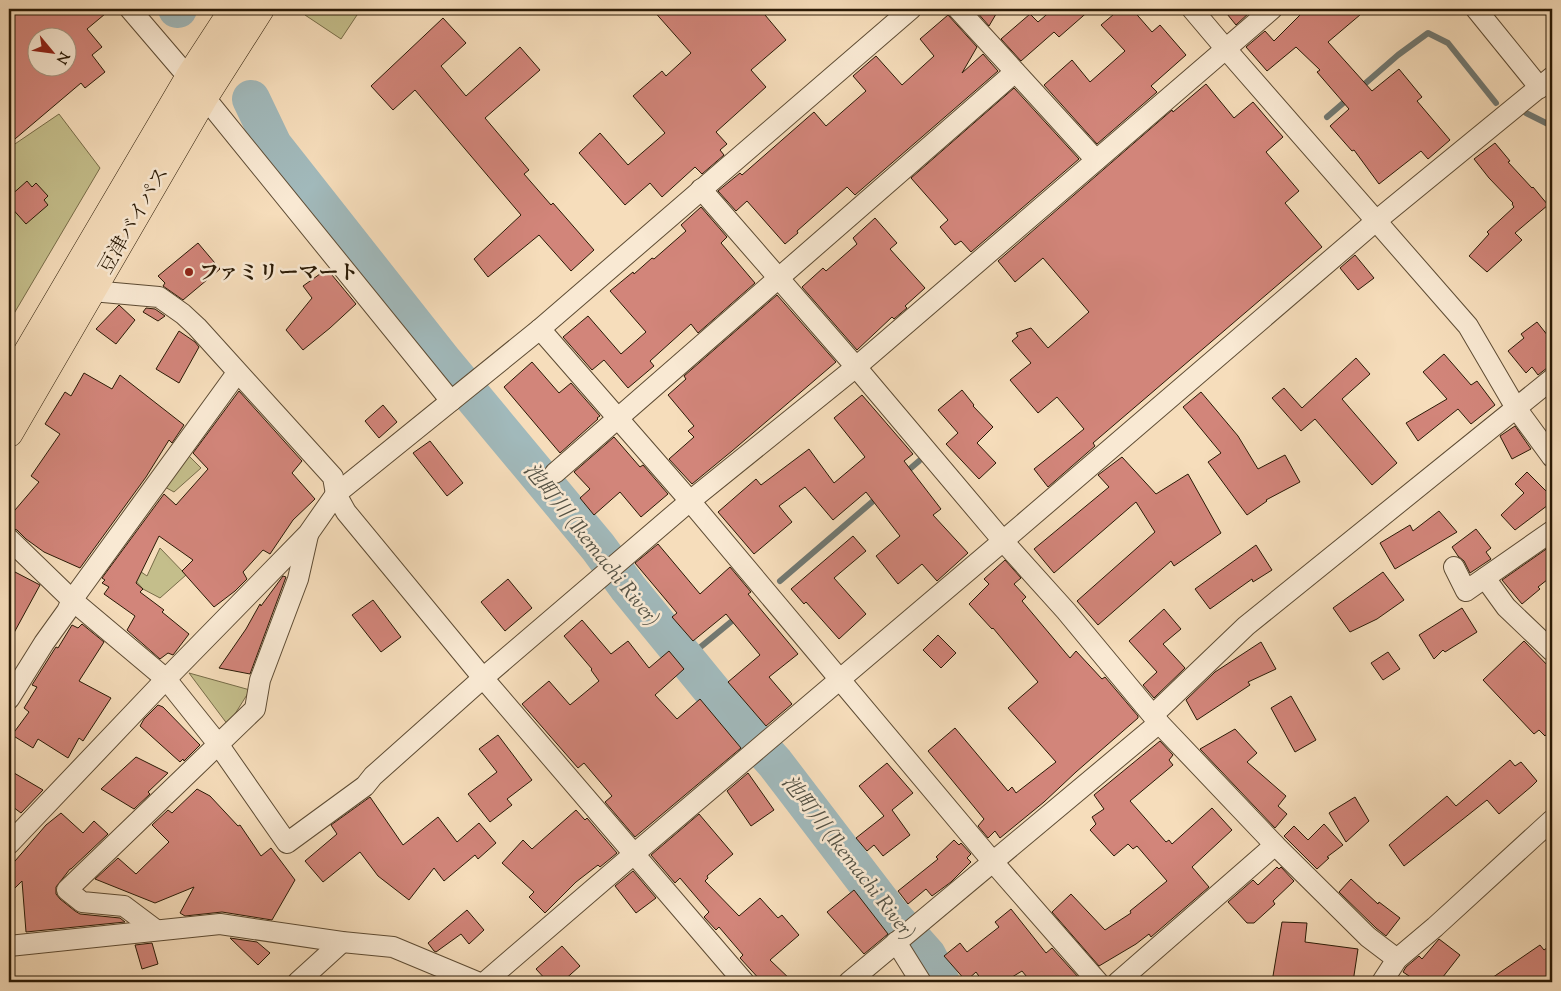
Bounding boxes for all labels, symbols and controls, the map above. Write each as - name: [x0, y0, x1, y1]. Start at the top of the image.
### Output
- north arrow: [28, 28, 78, 78]
- text: N: [50, 48, 73, 67]
- street label: 豆津バイパス: [93, 162, 178, 280]
- place label: ファミリーマート: [199, 260, 359, 289]
- marker: ファミリーマート: [183, 266, 195, 278]
- water label: 池町川 (Ikemachi River): [515, 457, 666, 633]
- water label: 池町川 (Ikemachi River): [773, 769, 921, 947]

